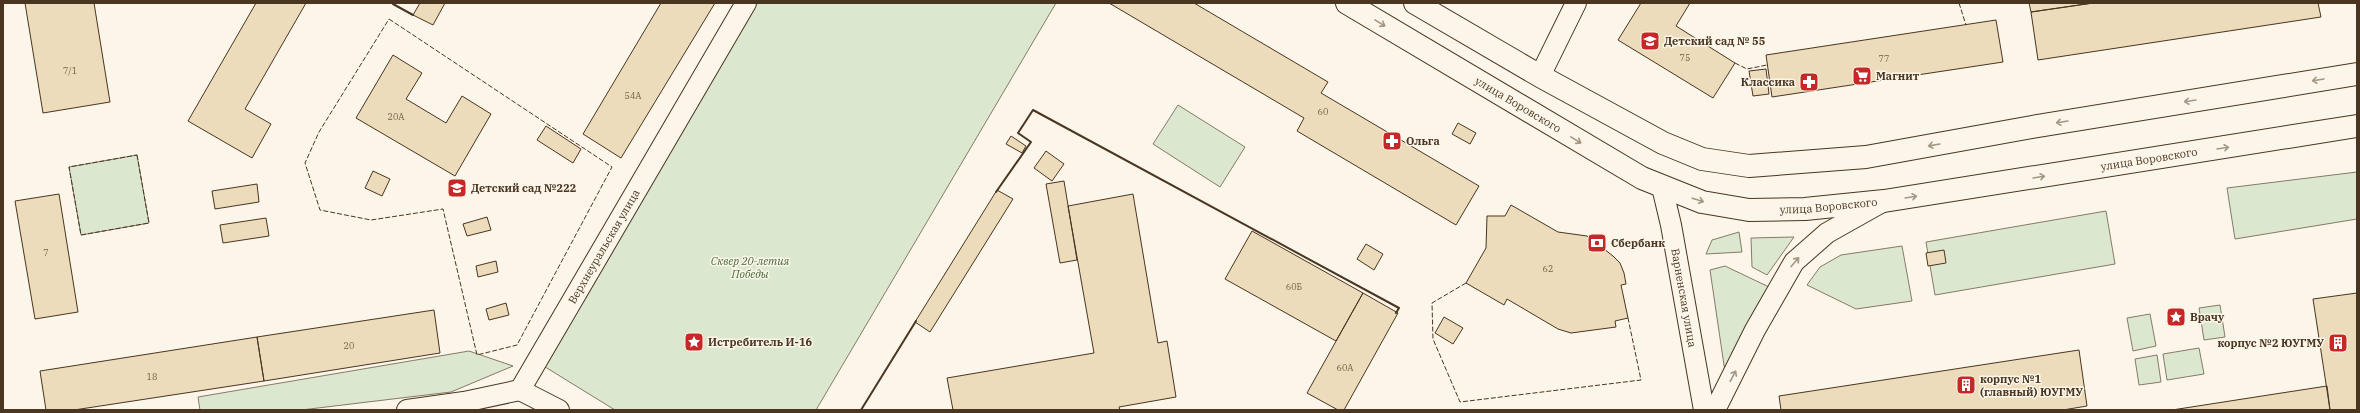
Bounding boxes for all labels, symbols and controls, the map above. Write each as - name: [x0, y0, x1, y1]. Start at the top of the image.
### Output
- one-way arrow: [1375, 19, 1386, 27]
- school or university icon: Детский сад № 55: [1639, 30, 1661, 52]
- place label: Детский сад № 55: [1664, 34, 1765, 48]
- house number: 75: [1680, 52, 1690, 63]
- house number: 77: [1879, 53, 1889, 64]
- house number: 7/1: [63, 65, 77, 76]
- supermarket icon: Магнит: [1851, 65, 1873, 87]
- place label: Магнит: [1876, 69, 1920, 83]
- pharmacy icon: Классика: [1798, 71, 1820, 93]
- street label: улица Воровского: [1473, 74, 1564, 135]
- place label: Классика: [1741, 75, 1795, 89]
- one-way arrow: [2312, 76, 2325, 84]
- house number: 54А: [625, 90, 642, 101]
- one-way arrow: [2184, 97, 2197, 105]
- house number: 60: [1318, 106, 1328, 117]
- house number: 20А: [388, 111, 405, 122]
- one-way arrow: [2056, 118, 2069, 126]
- pharmacy icon: Ольга: [1381, 130, 1403, 152]
- place label: Ольга: [1406, 134, 1440, 148]
- one-way arrow: [1570, 136, 1582, 144]
- one-way arrow: [1928, 141, 1941, 149]
- one-way arrow: [2216, 143, 2229, 151]
- street label: улица Воровского: [2100, 144, 2198, 174]
- one-way arrow: [2032, 172, 2045, 180]
- school or university icon: Детский сад №222: [446, 177, 468, 199]
- place label: Детский сад №222: [471, 181, 576, 195]
- street label: Верхнеуральская улица: [565, 187, 643, 306]
- one-way arrow: [1904, 193, 1917, 201]
- street label: улица Воровского: [1780, 195, 1878, 216]
- one-way arrow: [1692, 197, 1705, 204]
- bank icon: Сбербанк: [1586, 232, 1608, 254]
- place label: Сбербанк: [1611, 236, 1665, 250]
- house number: 7: [43, 247, 49, 258]
- street label: Варненская улица: [1668, 247, 1700, 348]
- park label: Сквер 20-летия Победы: [711, 254, 790, 281]
- one-way arrow: [1791, 257, 1800, 267]
- house number: 62: [1543, 263, 1553, 274]
- house number: 60Б: [1286, 281, 1303, 292]
- place icon: Врачу: [2165, 306, 2187, 328]
- place label: Врачу: [2190, 310, 2225, 324]
- place icon: Истребитель И-16: [683, 331, 705, 353]
- building icon: корпус №2 ЮУГМУ: [2327, 332, 2349, 354]
- place label: Истребитель И-16: [708, 335, 813, 349]
- place label: корпус №2 ЮУГМУ: [2217, 336, 2324, 350]
- house number: 20: [344, 340, 354, 351]
- house number: 60А: [1337, 362, 1354, 373]
- one-way arrow: [1730, 370, 1737, 382]
- house number: 18: [147, 371, 157, 382]
- place label: корпус №1 (главный) ЮУГМУ: [1980, 372, 2083, 399]
- building icon: корпус №1 (главный) ЮУГМУ: [1955, 374, 1977, 396]

